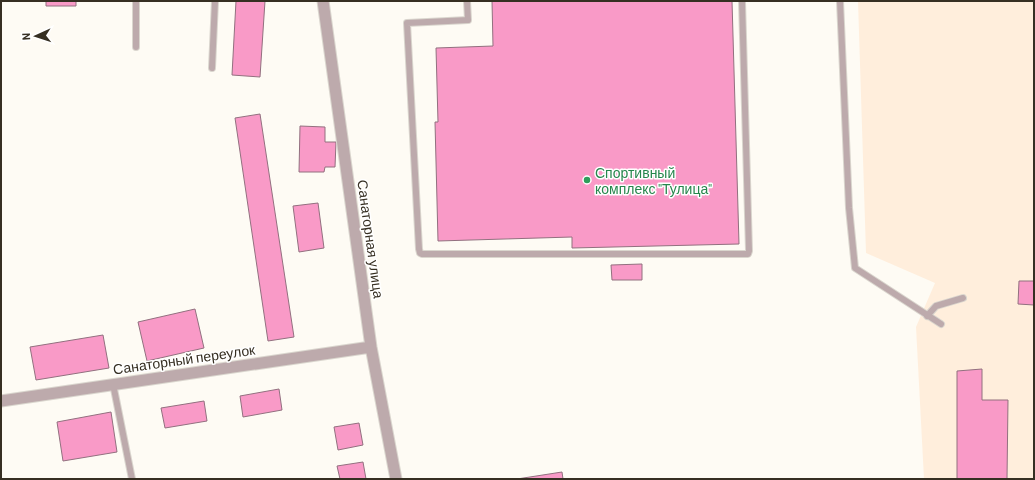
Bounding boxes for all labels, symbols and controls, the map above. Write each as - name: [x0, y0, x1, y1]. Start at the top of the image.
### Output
- north arrow: [16, 16, 56, 56]
- text: N: [19, 33, 32, 41]
- place label: Спортивный комплекс "Тулица": [595, 164, 712, 197]
- marker: Спортивный комплекс "Тулица": [582, 175, 592, 185]
- street label: Санаторная улица: [354, 179, 388, 300]
- street label: Санаторный переулок: [112, 340, 257, 377]

